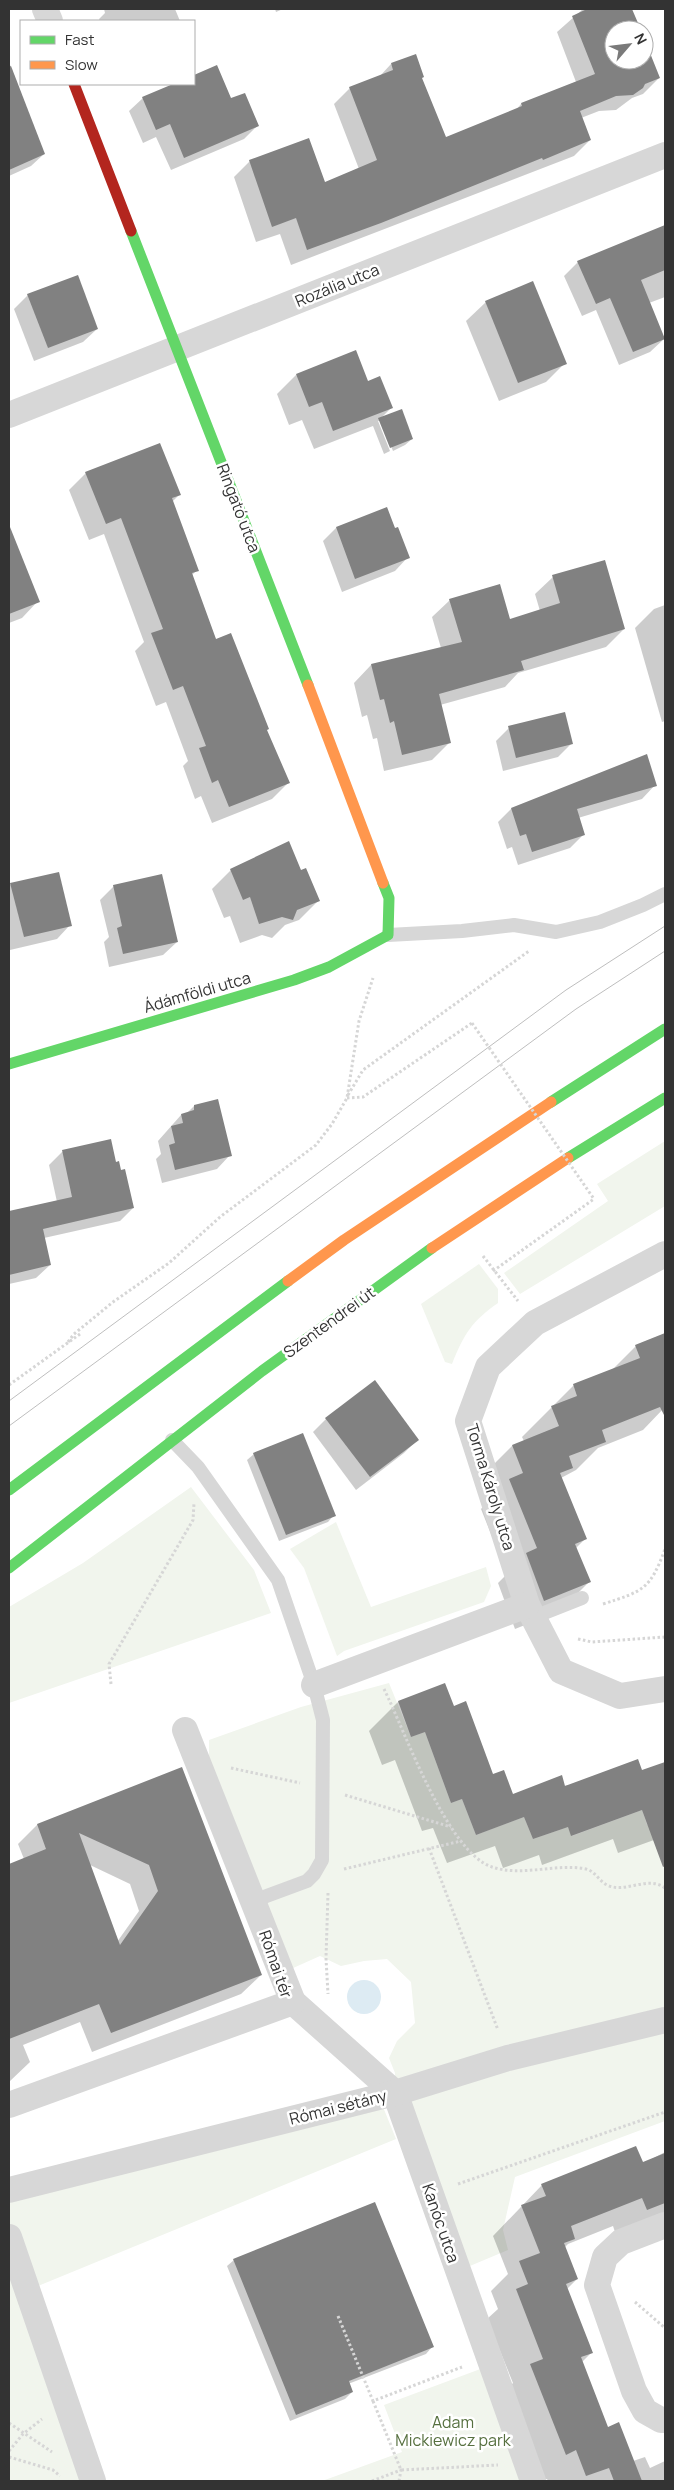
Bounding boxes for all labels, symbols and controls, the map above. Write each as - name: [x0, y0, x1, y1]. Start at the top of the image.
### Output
- legend: [20, 20, 195, 85]
- north arrow: [604, 20, 654, 70]
- text: Fast: [65, 29, 94, 50]
- text: N: [630, 30, 652, 48]
- text: Slow: [65, 54, 98, 75]
- street label: Rozália utca: [292, 258, 382, 312]
- street label: Ringató utca: [212, 460, 266, 556]
- street label: Ádámföldi utca: [141, 966, 253, 1018]
- street label: Szentendrei út: [279, 1281, 379, 1363]
- street label: Torma Károly utca: [461, 1421, 521, 1553]
- street label: Római tér: [254, 1927, 298, 2001]
- street label: Római sétány: [287, 2084, 390, 2130]
- street label: Kanóc utca: [417, 2180, 465, 2266]
- park label: Adam Mickiewicz park: [395, 2411, 512, 2451]

